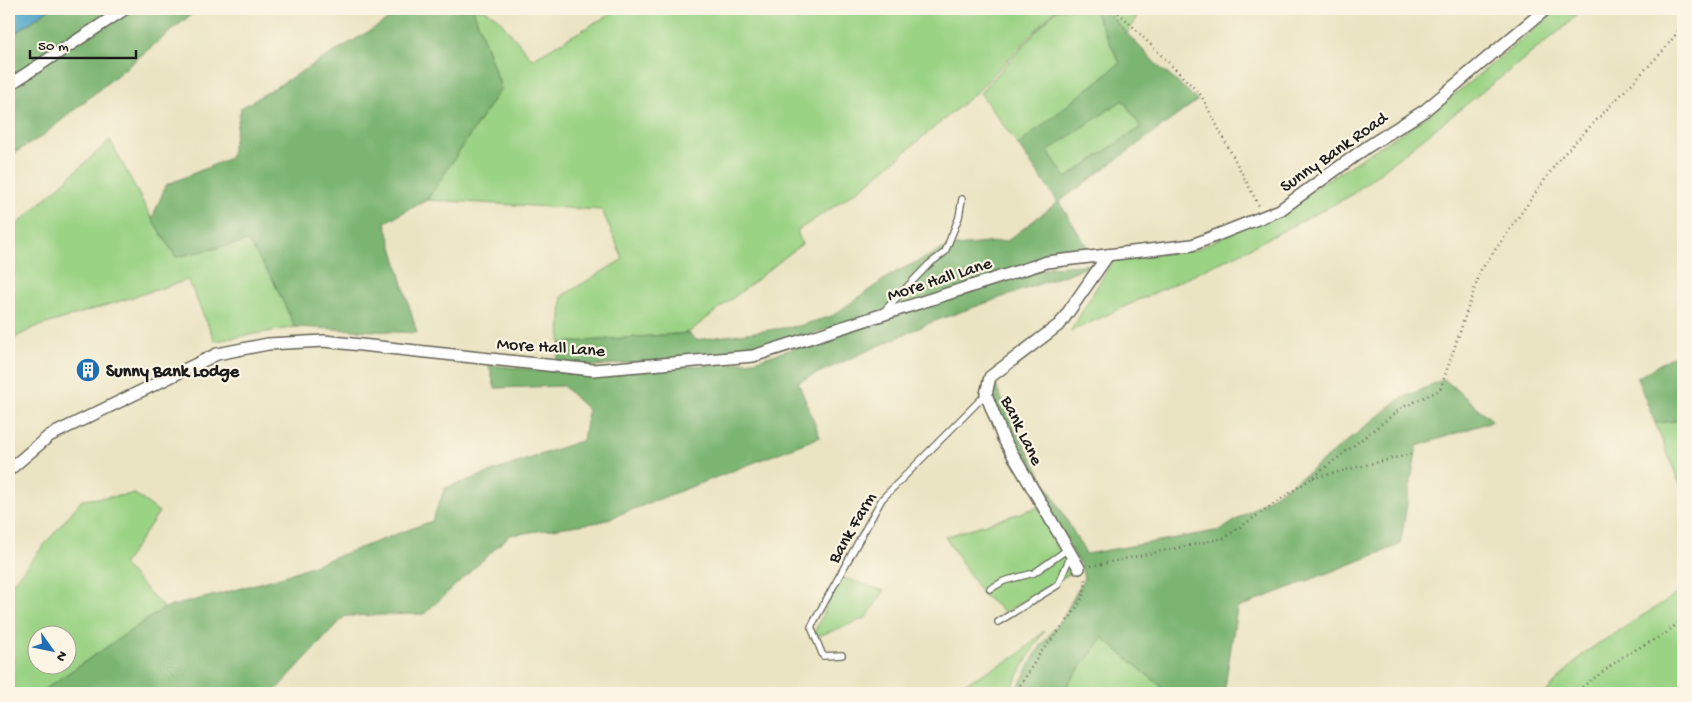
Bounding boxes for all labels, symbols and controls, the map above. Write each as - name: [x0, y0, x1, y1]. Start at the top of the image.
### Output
- scale bar: [30, 28, 136, 60]
- text: 50 m: [38, 38, 69, 56]
- street label: Sunny Bank Road: [1277, 107, 1393, 198]
- street label: More Hall Lane: [885, 253, 995, 307]
- street label: More Hall Lane: [496, 334, 606, 363]
- building icon: Sunny Bank Lodge: [75, 357, 101, 383]
- place label: Sunny Bank Lodge: [106, 362, 240, 383]
- street label: Bank Lane: [995, 392, 1047, 470]
- street label: Bank Farm: [824, 489, 882, 568]
- north arrow: [28, 624, 78, 674]
- text: N: [51, 647, 70, 664]

